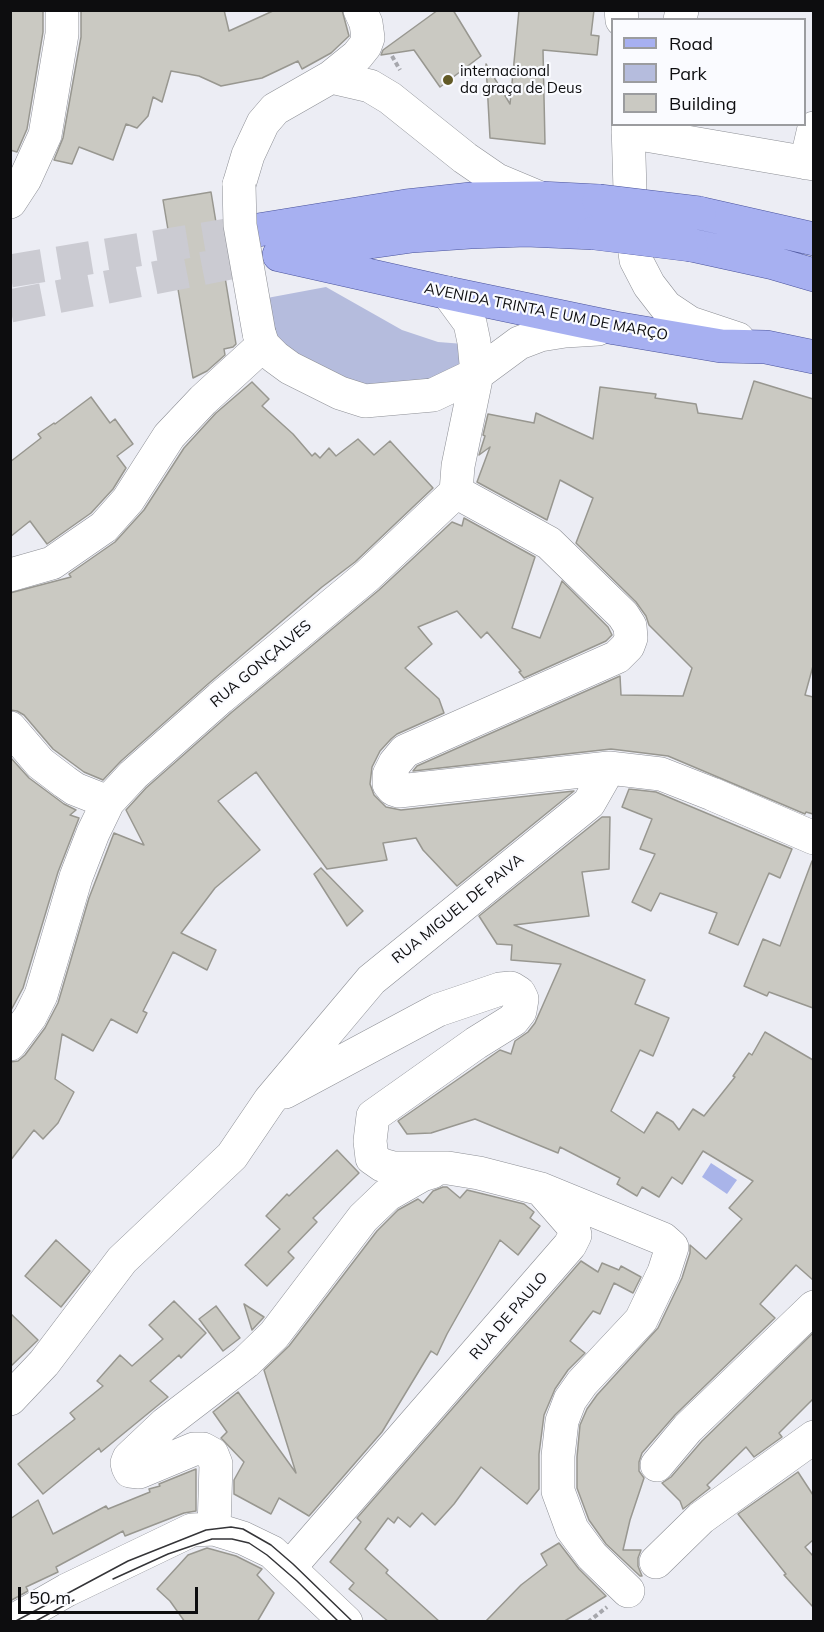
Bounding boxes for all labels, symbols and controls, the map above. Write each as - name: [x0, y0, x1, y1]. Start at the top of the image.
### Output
- legend: [611, 18, 806, 126]
- text: Road: [669, 32, 713, 55]
- place label: internacional da graça de Deus: [460, 62, 582, 97]
- text: Park: [669, 62, 707, 85]
- marker: internacional da graça de Deus: [441, 73, 455, 87]
- text: Building: [669, 92, 737, 115]
- street label: AVENIDA TRINTA E UM DE MARÇO: [423, 279, 669, 345]
- street label: RUA GONÇALVES: [207, 617, 315, 711]
- street label: RUA MIGUEL DE PAIVA: [389, 850, 527, 968]
- street label: RUA DE PAULO: [466, 1269, 552, 1363]
- scale bar: [21, 1575, 201, 1613]
- text: 50 m: [29, 1586, 71, 1609]

